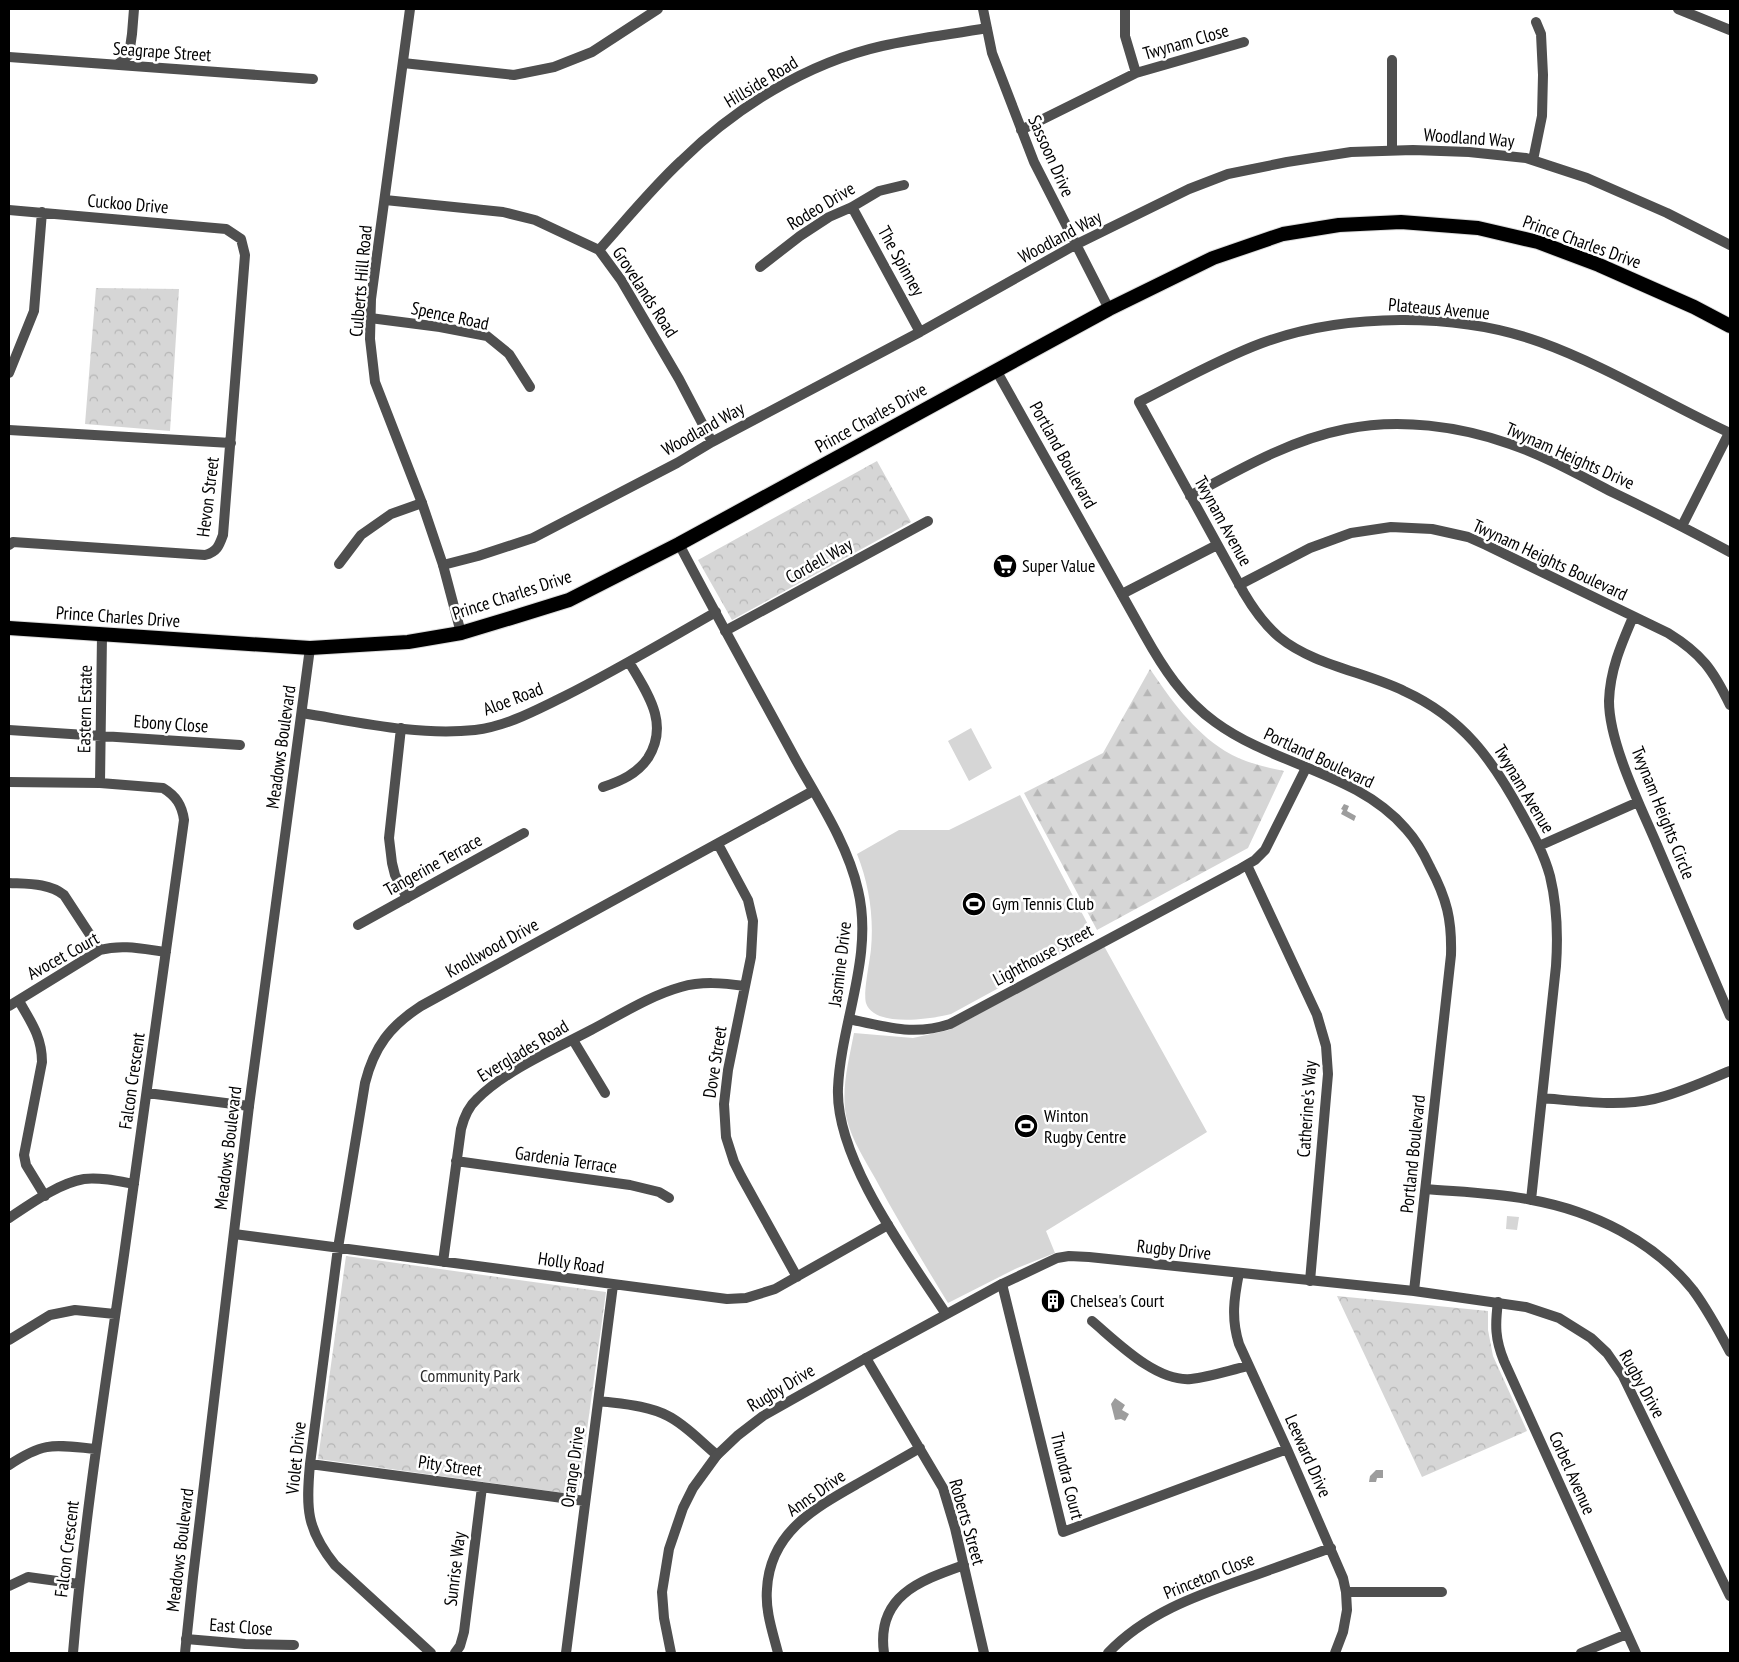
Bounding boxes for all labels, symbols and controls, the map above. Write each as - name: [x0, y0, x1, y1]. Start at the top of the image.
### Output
- street label: Twynam Close: [1140, 18, 1231, 65]
- street label: Seagrape Street: [112, 37, 212, 66]
- street label: Hillside Road: [720, 51, 802, 112]
- street label: Sassoon Drive: [1023, 111, 1080, 200]
- street label: Woodland Way: [1423, 123, 1515, 152]
- street label: Rodeo Drive: [783, 176, 859, 235]
- street label: Cuckoo Drive: [87, 189, 169, 218]
- street label: Woodland Way: [1014, 205, 1105, 268]
- street label: Prince Charles Drive: [1520, 209, 1644, 274]
- street label: The Spinney: [873, 222, 930, 300]
- street label: Culberts Hill Road: [344, 224, 377, 338]
- street label: Grovelands Road: [608, 242, 683, 341]
- street label: Plateaus Avenue: [1387, 293, 1491, 324]
- street label: Spence Road: [409, 296, 491, 335]
- street label: Prince Charles Drive: [811, 377, 931, 458]
- street label: Woodland Way: [657, 396, 748, 461]
- street label: Portland Boulevard: [1025, 397, 1102, 512]
- street label: Twynam Heights Drive: [1502, 417, 1638, 494]
- street label: Hevon Street: [191, 456, 224, 538]
- street label: Twynam Avenue: [1189, 472, 1258, 570]
- street label: Twynam Heights Boulevard: [1469, 514, 1631, 606]
- street label: Cordell Way: [781, 533, 856, 588]
- supermarket icon: Super Value: [992, 553, 1018, 579]
- place label: Super Value: [1022, 554, 1095, 577]
- street label: Prince Charles Drive: [449, 564, 574, 625]
- street label: Prince Charles Drive: [55, 601, 181, 632]
- street label: Eastern Estate: [72, 665, 97, 753]
- street label: Aloe Road: [480, 677, 546, 720]
- street label: Meadows Boulevard: [260, 684, 301, 810]
- street label: Ebony Close: [133, 709, 209, 738]
- street label: Portland Boulevard: [1260, 722, 1378, 793]
- street label: Twynam Avenue: [1489, 740, 1560, 837]
- street label: Twynam Heights Circle: [1626, 743, 1701, 883]
- street label: Tangerine Terrace: [380, 828, 486, 901]
- sports icon: Gym Tennis Club: [961, 891, 987, 917]
- place label: Gym Tennis Club: [992, 892, 1094, 915]
- street label: Knollwood Drive: [441, 913, 542, 983]
- street label: Lighthouse Street: [989, 919, 1097, 991]
- street label: Jasmine Drive: [823, 920, 856, 1009]
- street label: Avocet Court: [23, 926, 103, 985]
- street label: Everglades Road: [473, 1014, 572, 1087]
- street label: Dove Street: [697, 1024, 732, 1100]
- street label: Falcon Crescent: [113, 1031, 150, 1131]
- street label: Catherine's Way: [1292, 1060, 1321, 1158]
- street label: Meadows Boulevard: [209, 1085, 246, 1211]
- street label: Portland Boulevard: [1395, 1094, 1430, 1214]
- place label: Winton Rugby Centre: [1044, 1104, 1126, 1148]
- sports icon: Winton Rugby Centre: [1013, 1113, 1039, 1139]
- street label: Gardenia Terrace: [514, 1141, 619, 1178]
- street label: Rugby Drive: [1136, 1234, 1212, 1265]
- street label: Holly Road: [536, 1246, 606, 1279]
- building icon: Chelsea's Court: [1040, 1288, 1066, 1314]
- place label: Chelsea's Court: [1070, 1289, 1164, 1312]
- street label: Rugby Drive: [1614, 1346, 1671, 1422]
- street label: Rugby Drive: [743, 1358, 819, 1417]
- park label: Community Park: [420, 1364, 520, 1387]
- street label: Leeward Drive: [1280, 1411, 1337, 1501]
- street label: Violet Drive: [280, 1420, 311, 1497]
- street label: Orange Drive: [555, 1425, 590, 1509]
- street label: Corbel Avenue: [1544, 1428, 1601, 1518]
- street label: Thundra Court: [1046, 1430, 1089, 1522]
- street label: Pity Street: [417, 1450, 483, 1481]
- street label: Anns Drive: [782, 1464, 850, 1521]
- street label: Roberts Street: [944, 1476, 991, 1568]
- street label: Meadows Boulevard: [161, 1487, 198, 1613]
- street label: Falcon Crescent: [49, 1499, 84, 1599]
- street label: Sunrise Way: [439, 1530, 471, 1607]
- street label: Princeton Close: [1160, 1547, 1258, 1604]
- street label: East Close: [209, 1613, 274, 1640]

